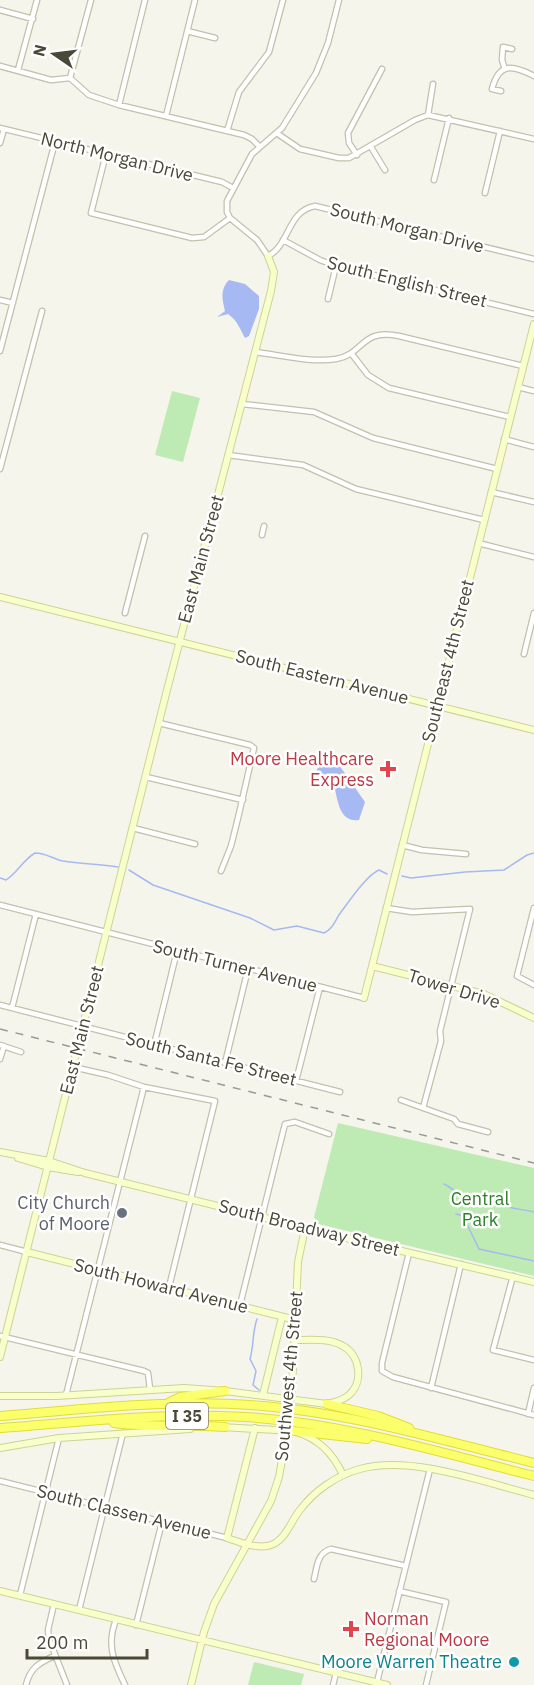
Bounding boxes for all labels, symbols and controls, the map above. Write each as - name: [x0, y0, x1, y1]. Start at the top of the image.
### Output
- north arrow: [24, 24, 84, 84]
- text: N: [28, 42, 51, 58]
- street label: North Morgan Drive: [38, 126, 196, 187]
- street label: South Morgan Drive: [328, 197, 487, 258]
- street label: South English Street: [325, 251, 489, 312]
- street label: East Main Street: [172, 492, 229, 626]
- street label: Southeast 4th Street: [416, 577, 479, 745]
- street label: South Eastern Avenue: [233, 644, 411, 709]
- place label: Moore Healthcare Express: [230, 747, 374, 791]
- marker: Moore Healthcare Express: [379, 760, 397, 778]
- street label: South Turner Avenue: [150, 934, 320, 997]
- street label: East Main Street: [54, 963, 109, 1097]
- street label: Tower Drive: [405, 964, 503, 1013]
- street label: South Santa Fe Street: [123, 1026, 299, 1091]
- park label: Central Park: [451, 1187, 509, 1231]
- place label: City Church of Moore: [17, 1191, 110, 1235]
- street label: South Broadway Street: [216, 1194, 402, 1261]
- marker: City Church of Moore: [115, 1206, 129, 1220]
- street label: South Howard Avenue: [72, 1253, 251, 1318]
- street label: Southwest 4th Street: [270, 1290, 307, 1462]
- road number: I 35: [166, 1403, 208, 1429]
- street label: South Classen Avenue: [34, 1479, 214, 1544]
- place label: Norman Regional Moore: [364, 1607, 489, 1651]
- marker: Norman Regional Moore: [342, 1620, 360, 1638]
- scale bar: [27, 1622, 147, 1660]
- text: 200 m: [36, 1631, 88, 1654]
- place label: Moore Warren Theatre: [321, 1650, 502, 1673]
- marker: Moore Warren Theatre: [507, 1655, 521, 1669]

